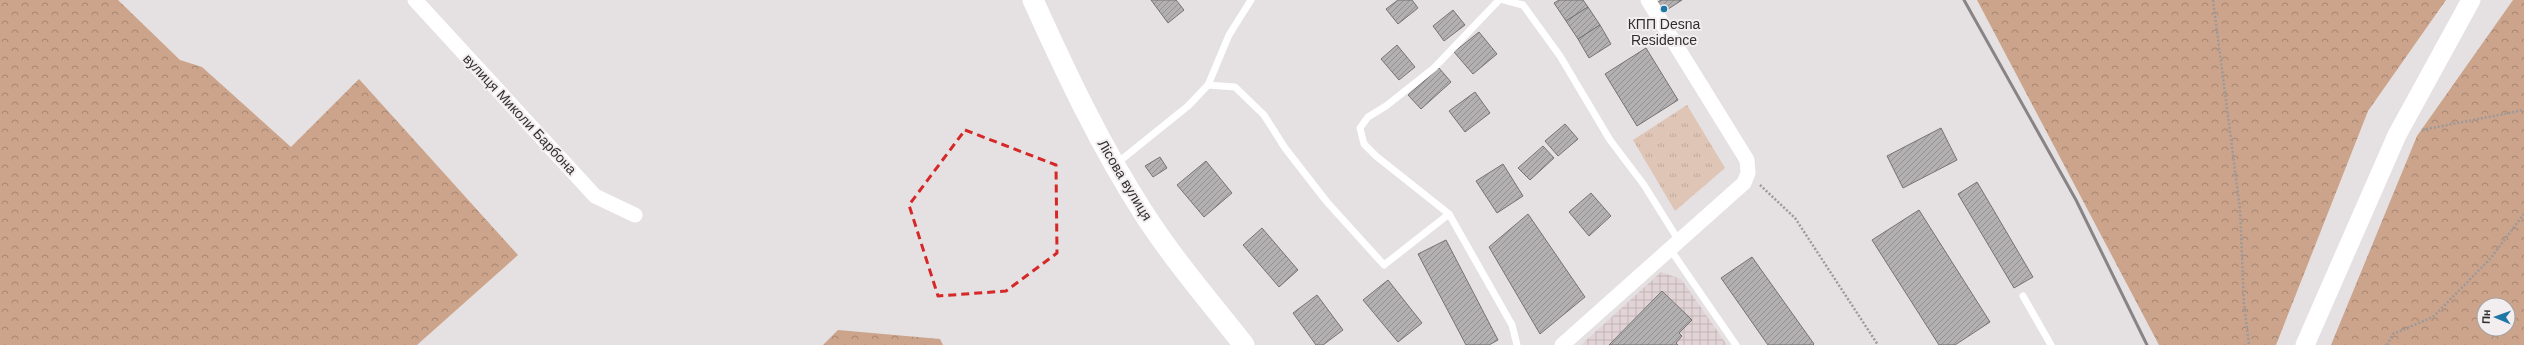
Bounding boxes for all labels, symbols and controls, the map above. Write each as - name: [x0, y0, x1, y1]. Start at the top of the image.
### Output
- marker: КПП Desna Residence: [1659, 4, 1669, 14]
- place label: КПП Desna Residence: [1628, 16, 1701, 48]
- street label: вулиця Миколи Барбона: [460, 51, 580, 178]
- street label: Лісова вулиця: [1095, 137, 1155, 223]
- north arrow: [2476, 297, 2516, 337]
- text: Пн: [2480, 309, 2492, 324]

